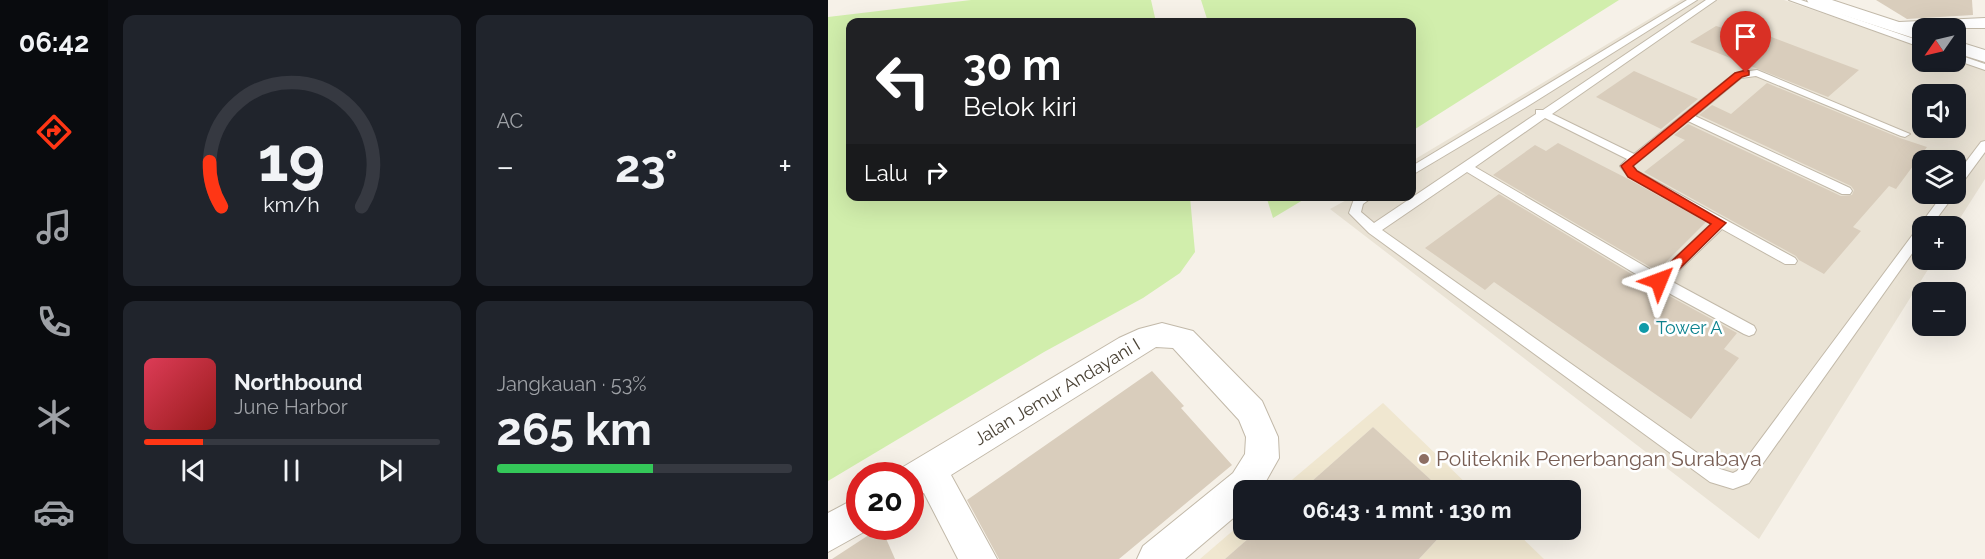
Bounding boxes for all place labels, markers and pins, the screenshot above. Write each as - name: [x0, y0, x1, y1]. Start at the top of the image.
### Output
- pin: [1720, 11, 1771, 73]
- place label: Tower A: [1656, 317, 1722, 338]
- marker: Tower A: [1637, 321, 1651, 335]
- place label: Politeknik Penerbangan Surabaya: [1436, 446, 1762, 471]
- marker: Politeknik Penerbangan Surabaya: [1417, 452, 1431, 466]

